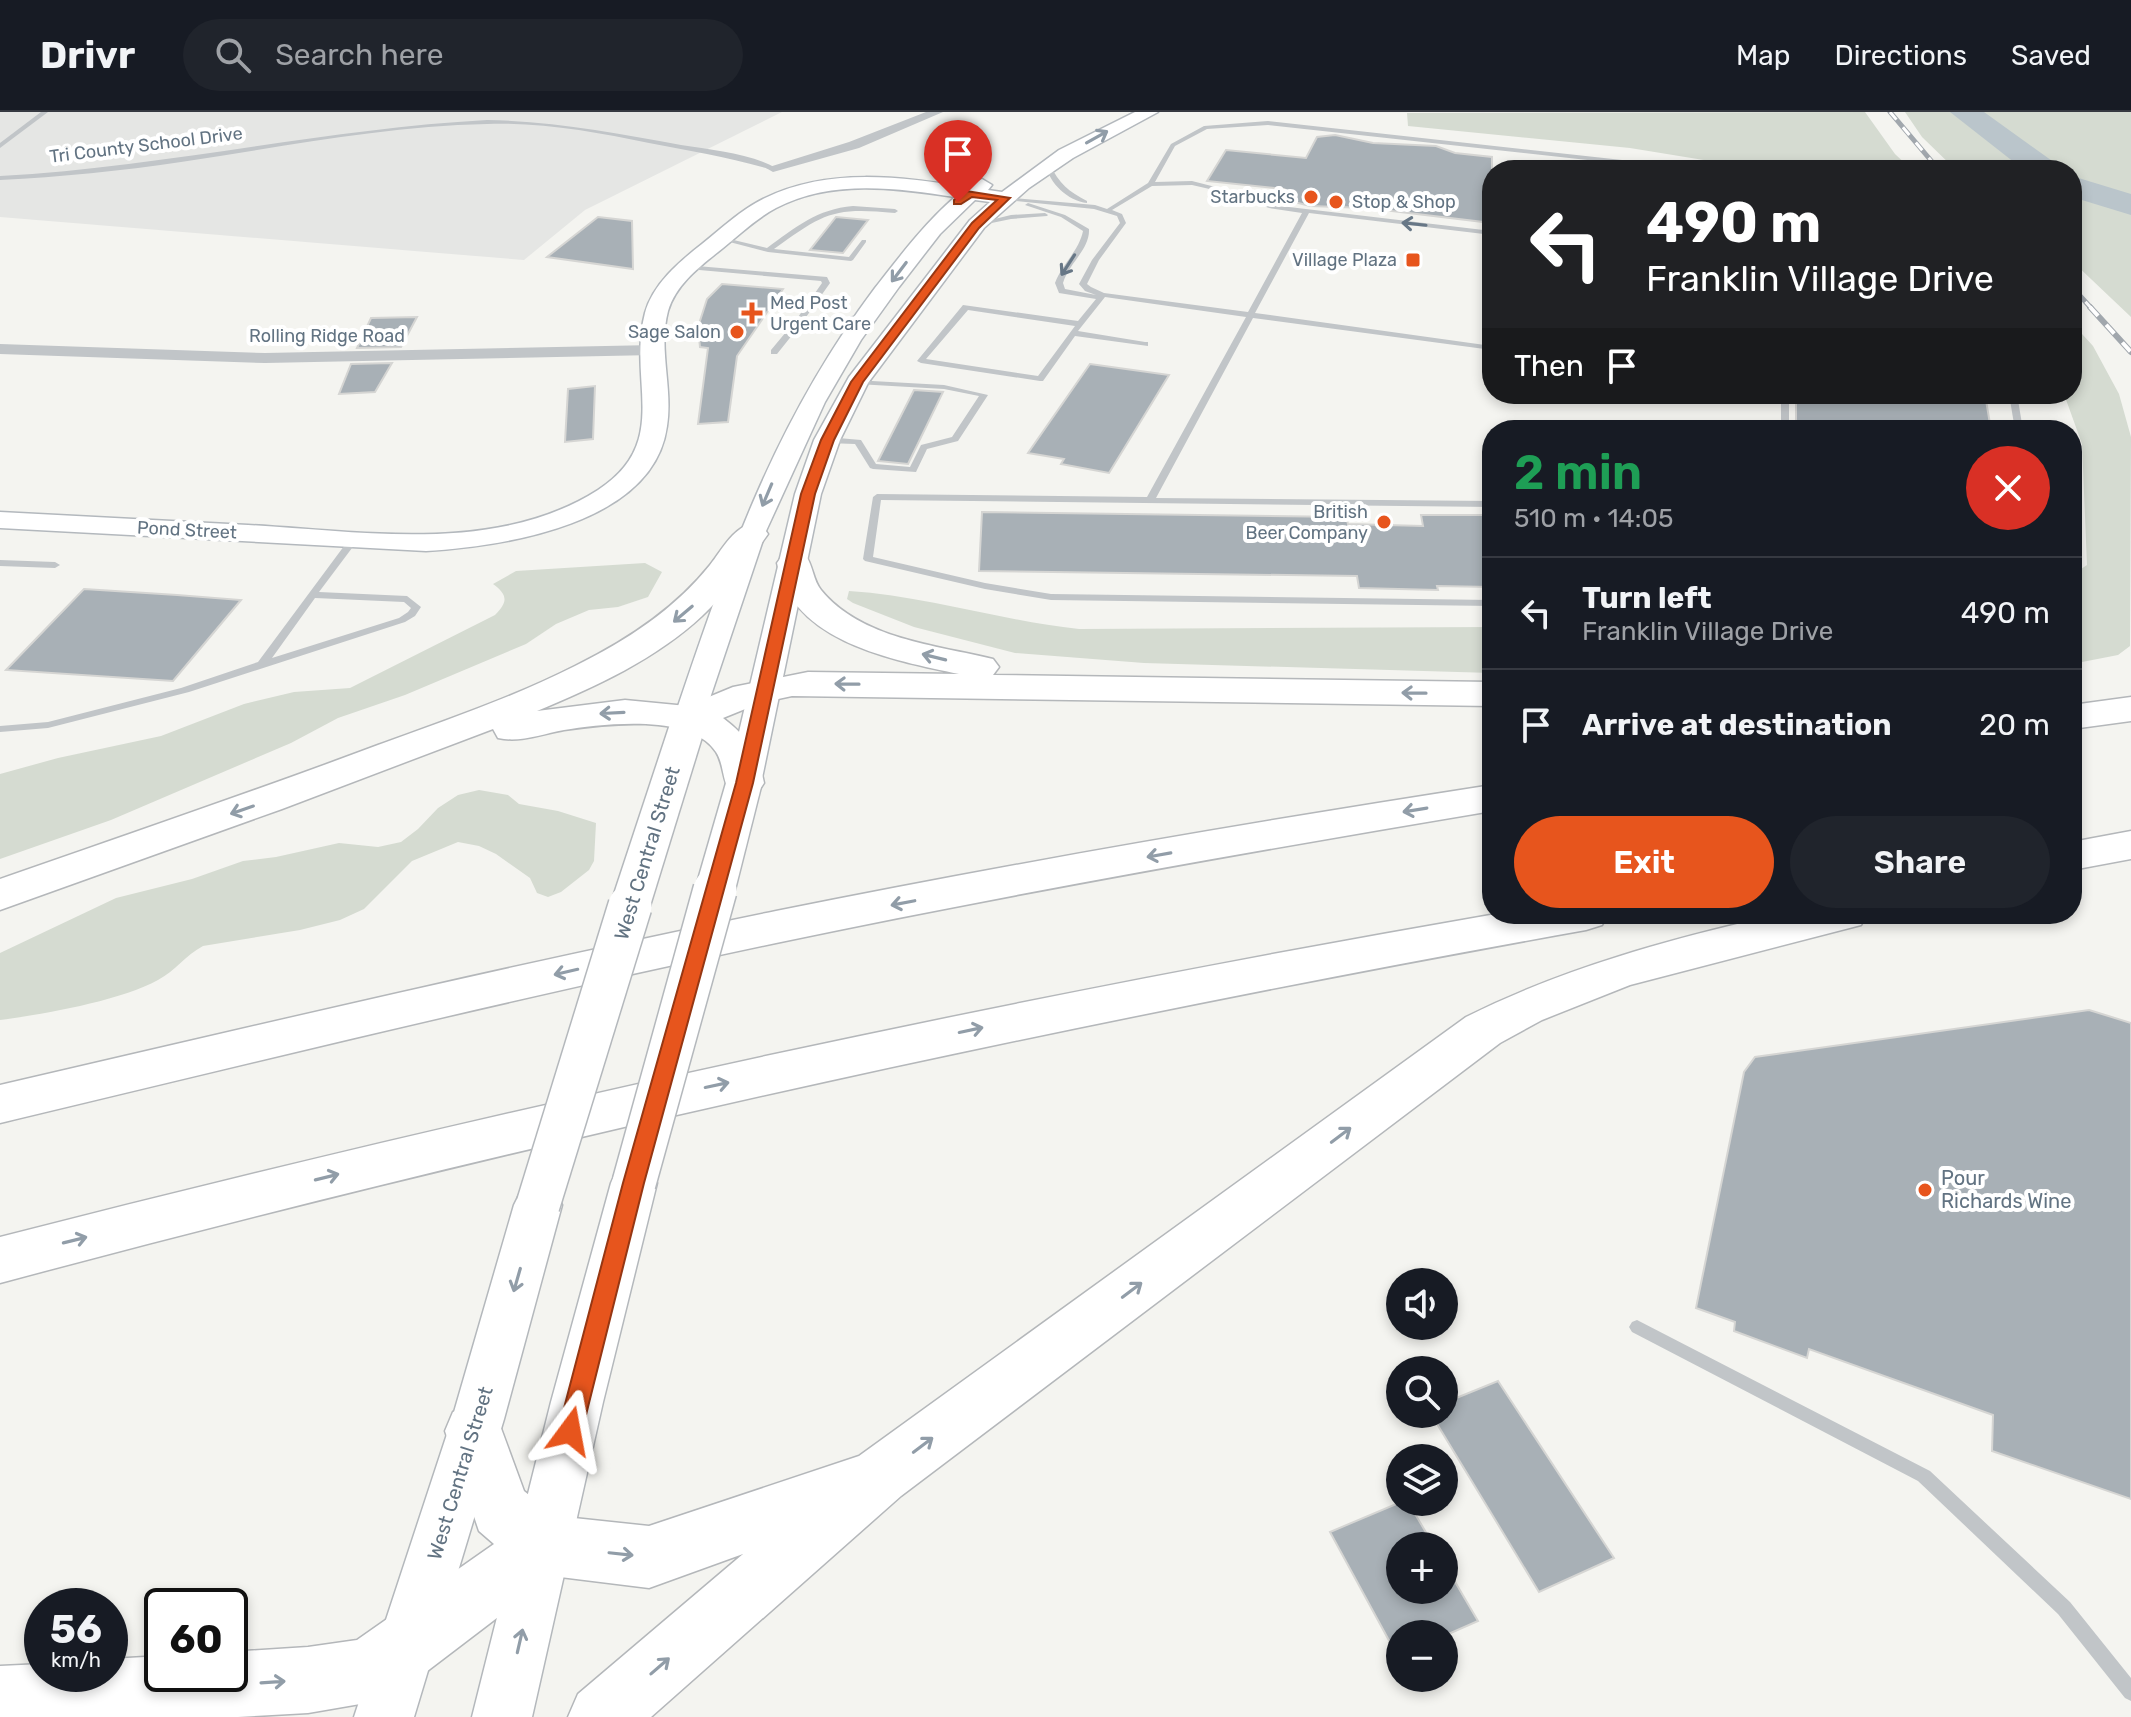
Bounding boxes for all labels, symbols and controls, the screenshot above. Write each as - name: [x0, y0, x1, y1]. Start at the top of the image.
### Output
- search box: [183, 19, 743, 91]
- text: Drivr: [40, 32, 135, 78]
- icon: search: [211, 33, 255, 77]
- text: Search here: [275, 37, 444, 73]
- text: Map: [1736, 39, 1790, 72]
- text: Directions: [1834, 39, 1967, 72]
- text: Saved: [2011, 39, 2091, 72]
- pin: [924, 120, 992, 202]
- street label: Tri County School Drive: [48, 122, 244, 168]
- one-way arrow: [1085, 128, 1108, 144]
- icon: arrive: [936, 132, 980, 176]
- place label: Starbucks: [1210, 186, 1295, 208]
- marker: Starbucks: [1302, 188, 1320, 206]
- text: 490 m: [1646, 190, 1821, 256]
- place label: Stop & Shop: [1352, 191, 1456, 213]
- icon: left: [1514, 192, 1618, 296]
- marker: Stop & Shop: [1327, 193, 1345, 211]
- one-way arrow: [1402, 217, 1428, 232]
- place label: Village Plaza: [1292, 249, 1397, 271]
- marker: Village Plaza: [1404, 251, 1422, 269]
- one-way arrow: [1059, 254, 1076, 276]
- text: Franklin Village Drive: [1646, 257, 1994, 300]
- one-way arrow: [890, 261, 907, 282]
- place label: Med Post Urgent Care: [770, 292, 871, 335]
- marker: Med Post Urgent Care: [741, 302, 763, 324]
- place label: Sage Salon: [628, 321, 721, 343]
- marker: Sage Salon: [728, 323, 746, 341]
- street label: Rolling Ridge Road: [249, 325, 405, 347]
- icon: arrive: [1600, 344, 1644, 388]
- text: Then: [1514, 348, 1584, 384]
- text: 2 min: [1514, 444, 1642, 501]
- button: close: [1966, 446, 2050, 530]
- one-way arrow: [759, 482, 774, 507]
- place label: British Beer Company: [1245, 501, 1368, 544]
- text: 510 m · 14:05: [1514, 503, 1673, 534]
- marker: British Beer Company: [1375, 513, 1393, 531]
- street label: Pond Street: [137, 516, 237, 544]
- text: Turn left: [1582, 580, 1712, 616]
- icon: left: [1514, 591, 1558, 635]
- text: 490 m: [1961, 595, 2050, 631]
- one-way arrow: [673, 605, 693, 623]
- text: Franklin Village Drive: [1582, 616, 1833, 647]
- one-way arrow: [921, 649, 947, 664]
- one-way arrow: [834, 676, 861, 691]
- one-way arrow: [1401, 685, 1428, 701]
- icon: arrive: [1514, 703, 1558, 747]
- one-way arrow: [599, 706, 626, 721]
- text: Arrive at destination: [1582, 707, 1892, 743]
- text: 20 m: [1979, 707, 2050, 743]
- street label: West Central Street: [609, 763, 685, 943]
- one-way arrow: [230, 803, 255, 818]
- one-way arrow: [1403, 804, 1428, 819]
- button: Exit: [1514, 816, 1774, 908]
- button: Share: [1790, 816, 2050, 908]
- one-way arrow: [1147, 849, 1172, 864]
- one-way arrow: [891, 896, 916, 911]
- one-way arrow: [554, 965, 580, 980]
- one-way arrow: [958, 1022, 983, 1037]
- one-way arrow: [703, 1077, 729, 1092]
- one-way arrow: [1329, 1126, 1351, 1143]
- place label: Pour Richards Wine: [1941, 1166, 2071, 1213]
- one-way arrow: [314, 1168, 340, 1183]
- marker: Pour Richards Wine: [1916, 1181, 1934, 1199]
- one-way arrow: [62, 1232, 88, 1247]
- one-way arrow: [509, 1267, 524, 1293]
- map controls: [1386, 1268, 1458, 1692]
- button: sound: [1386, 1268, 1458, 1340]
- one-way arrow: [1121, 1281, 1142, 1298]
- button: search: [1386, 1356, 1458, 1428]
- street label: West Central Street: [422, 1383, 498, 1563]
- position arrow: [528, 1389, 612, 1473]
- one-way arrow: [912, 1436, 933, 1453]
- button: layers: [1386, 1444, 1458, 1516]
- button: +: [1386, 1532, 1458, 1604]
- one-way arrow: [607, 1546, 634, 1561]
- speed limit sign: 60: [144, 1588, 248, 1692]
- text: 56: [50, 1606, 102, 1653]
- button: −: [1386, 1620, 1458, 1692]
- one-way arrow: [513, 1629, 528, 1655]
- text: km/h: [51, 1648, 101, 1672]
- one-way arrow: [649, 1657, 670, 1675]
- one-way arrow: [260, 1674, 286, 1689]

